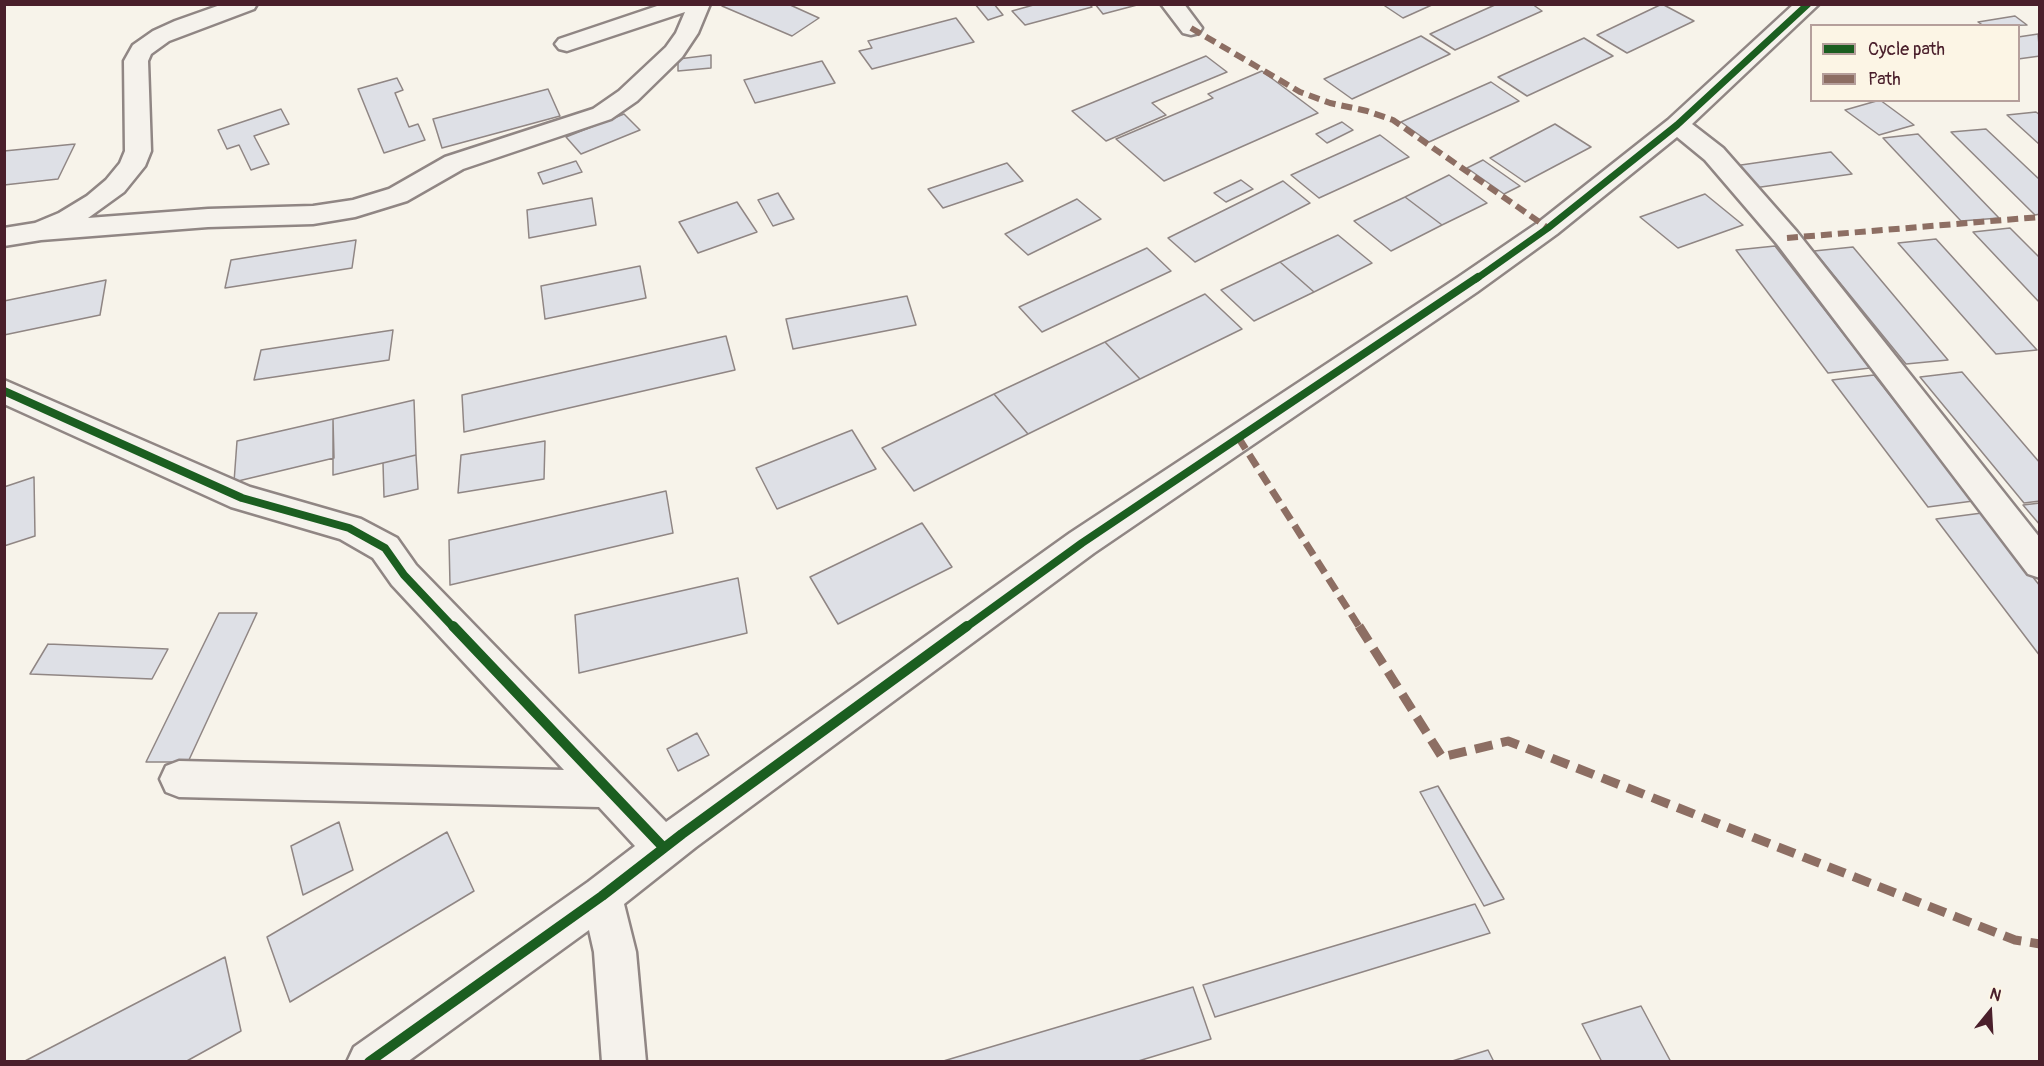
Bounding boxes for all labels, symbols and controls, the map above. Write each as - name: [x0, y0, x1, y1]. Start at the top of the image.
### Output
- legend: [1810, 24, 2020, 102]
- text: Cycle path: [1868, 38, 1945, 61]
- text: Path: [1868, 68, 1901, 91]
- north arrow: [1960, 982, 2020, 1042]
- text: N: [1987, 984, 2004, 1006]

